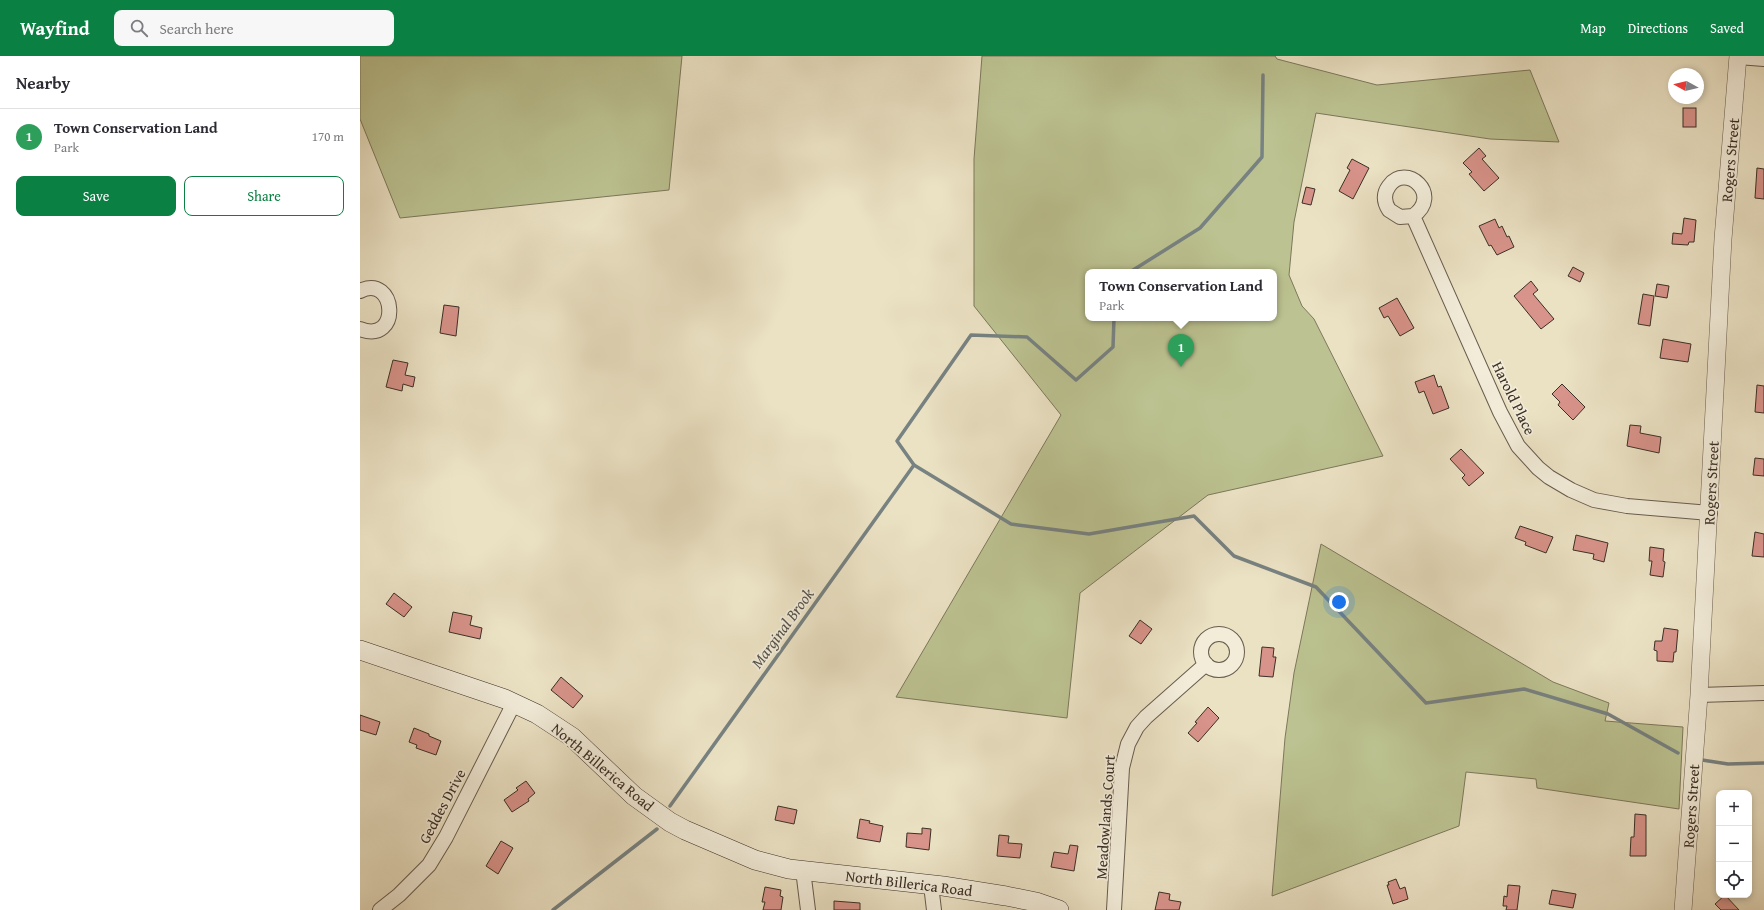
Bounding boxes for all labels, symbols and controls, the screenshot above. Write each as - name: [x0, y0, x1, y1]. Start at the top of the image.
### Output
- search box: [114, 10, 394, 46]
- text: Wayfind: [20, 14, 90, 42]
- icon: search: [128, 17, 150, 39]
- text: Search here: [160, 18, 234, 39]
- text: Map: [1580, 18, 1606, 38]
- text: Directions: [1628, 18, 1688, 38]
- text: Saved: [1710, 18, 1744, 38]
- north arrow: [1668, 68, 1704, 104]
- text: Nearby: [16, 70, 70, 95]
- street label: Rogers Street: [1716, 116, 1744, 203]
- text: Town Conservation Land: [54, 117, 218, 138]
- text: 1: [26, 127, 32, 146]
- text: 170 m: [312, 127, 344, 146]
- text: Park: [54, 138, 79, 157]
- button: Save: [16, 176, 176, 216]
- button: Share: [184, 176, 344, 216]
- popup: [1085, 269, 1277, 321]
- text: Town Conservation Land: [1099, 275, 1263, 296]
- text: Park: [1099, 296, 1124, 315]
- pin: 1: [1168, 334, 1194, 367]
- street label: Harold Place: [1487, 358, 1541, 438]
- street label: Rogers Street: [1698, 440, 1724, 526]
- water label: Marginal Brook: [745, 582, 820, 673]
- your location: [1329, 592, 1349, 612]
- street label: North Billerica Road: [547, 718, 659, 816]
- street label: Meadowlands Court: [1090, 753, 1120, 880]
- street label: Rogers Street: [1678, 763, 1704, 849]
- street label: Geddes Drive: [414, 765, 470, 847]
- map controls: [1716, 790, 1752, 898]
- button: +: [1716, 790, 1752, 826]
- button: −: [1716, 826, 1752, 862]
- button: locate: [1716, 862, 1752, 898]
- street label: North Billerica Road: [844, 865, 974, 901]

